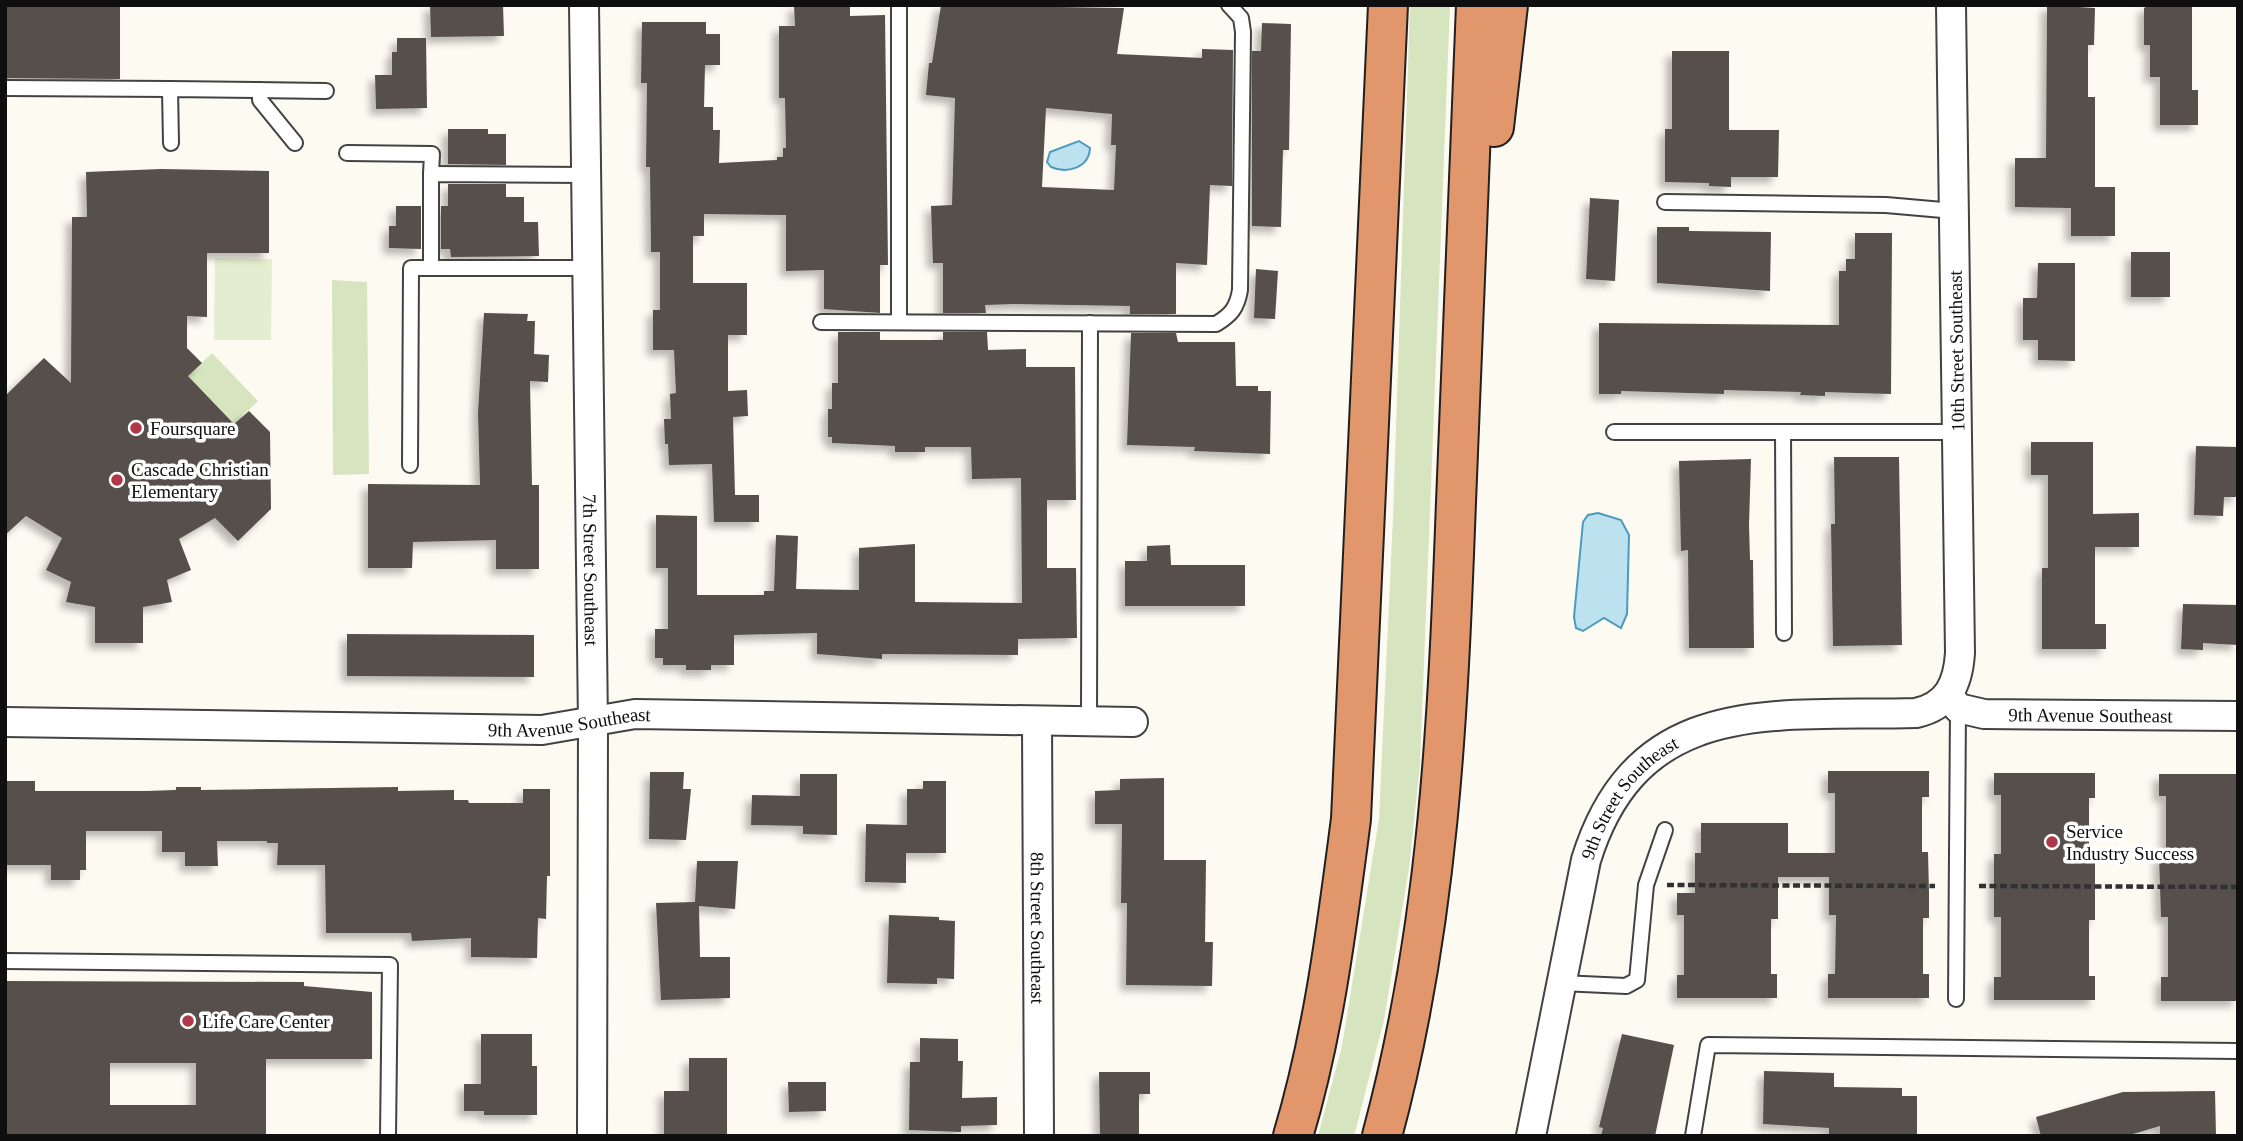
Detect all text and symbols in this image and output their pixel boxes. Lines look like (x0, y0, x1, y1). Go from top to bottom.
street label: 10th Street Southeast (1945, 269, 1968, 432)
place label: Foursquare (150, 418, 235, 439)
marker: Foursquare (128, 420, 144, 436)
place label: Cascade Christian Elementary (131, 459, 269, 502)
marker: Cascade Christian Elementary (109, 472, 125, 488)
street label: 7th Street Southeast (579, 494, 602, 647)
street label: 9th Avenue Southeast (488, 704, 652, 741)
street label: 9th Avenue Southeast (2008, 704, 2173, 726)
street label: 9th Street Southeast (1577, 732, 1682, 862)
place label: Service Industry Success (2066, 821, 2194, 864)
marker: Service Industry Success (2044, 834, 2060, 850)
street label: 8th Street Southeast (1027, 852, 1048, 1005)
place label: Life Care Center (202, 1011, 330, 1032)
marker: Life Care Center (180, 1013, 196, 1029)

